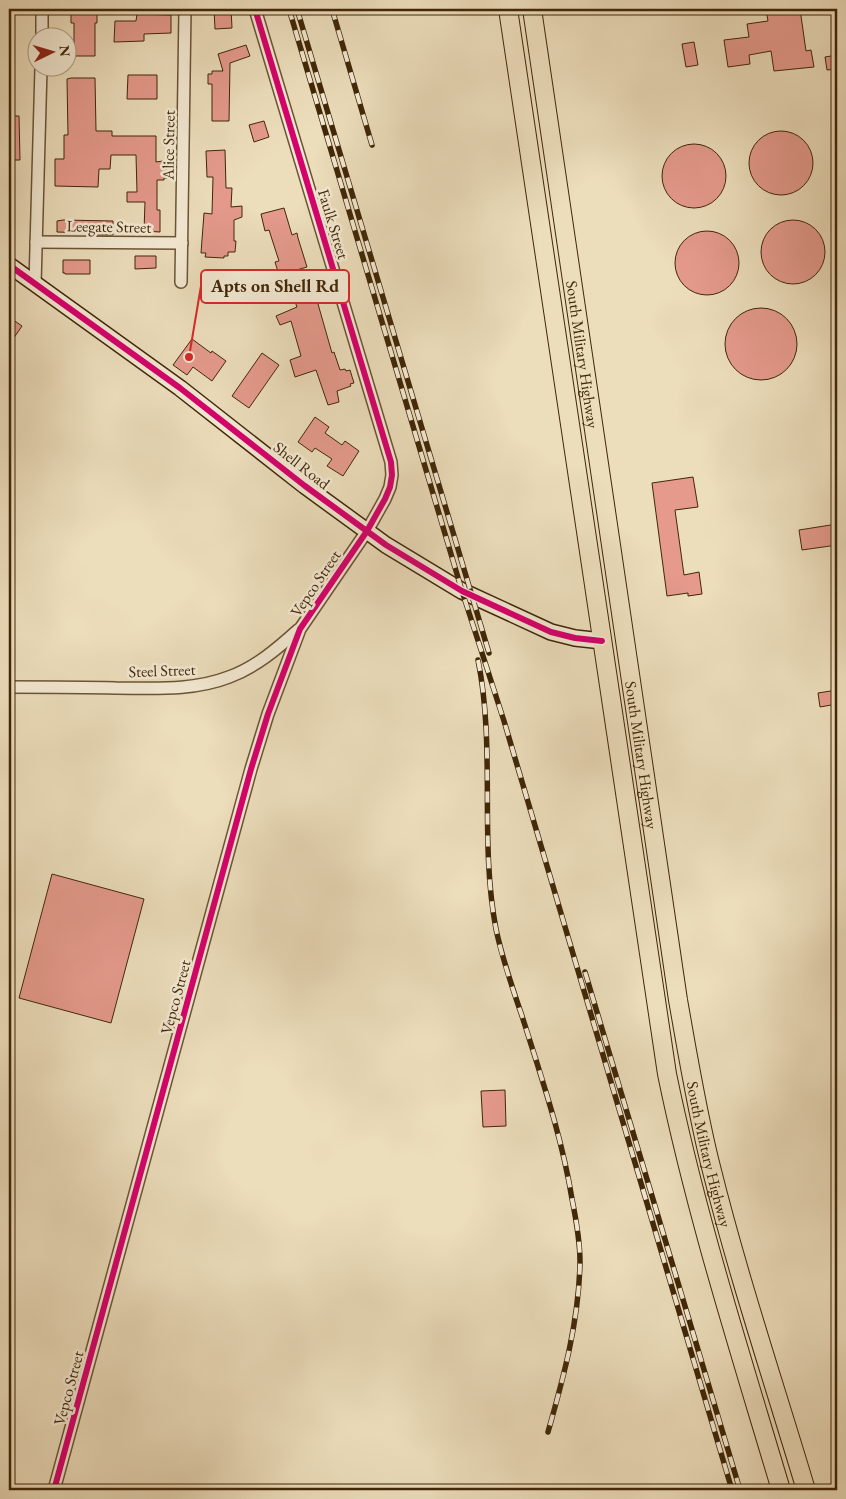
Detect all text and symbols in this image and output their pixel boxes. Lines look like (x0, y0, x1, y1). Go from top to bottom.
north arrow (28, 28, 78, 78)
text: N (55, 44, 74, 58)
street label: Alice Street (157, 110, 180, 181)
street label: Faulk Street (313, 187, 354, 262)
street label: Leegate Street (67, 215, 151, 238)
callout: Apts on Shell Rd (201, 270, 349, 303)
text: Apts on Shell Rd (210, 274, 339, 297)
street label: South Military Highway (561, 279, 604, 431)
street label: Shell Road (269, 437, 335, 495)
street label: Vepco Street (285, 546, 345, 621)
street label: Steel Street (128, 659, 196, 682)
street label: South Military Highway (620, 680, 663, 831)
street label: Vepco Street (155, 958, 195, 1037)
street label: South Military Highway (682, 1080, 737, 1230)
street label: Vepco Street (48, 1349, 88, 1428)

